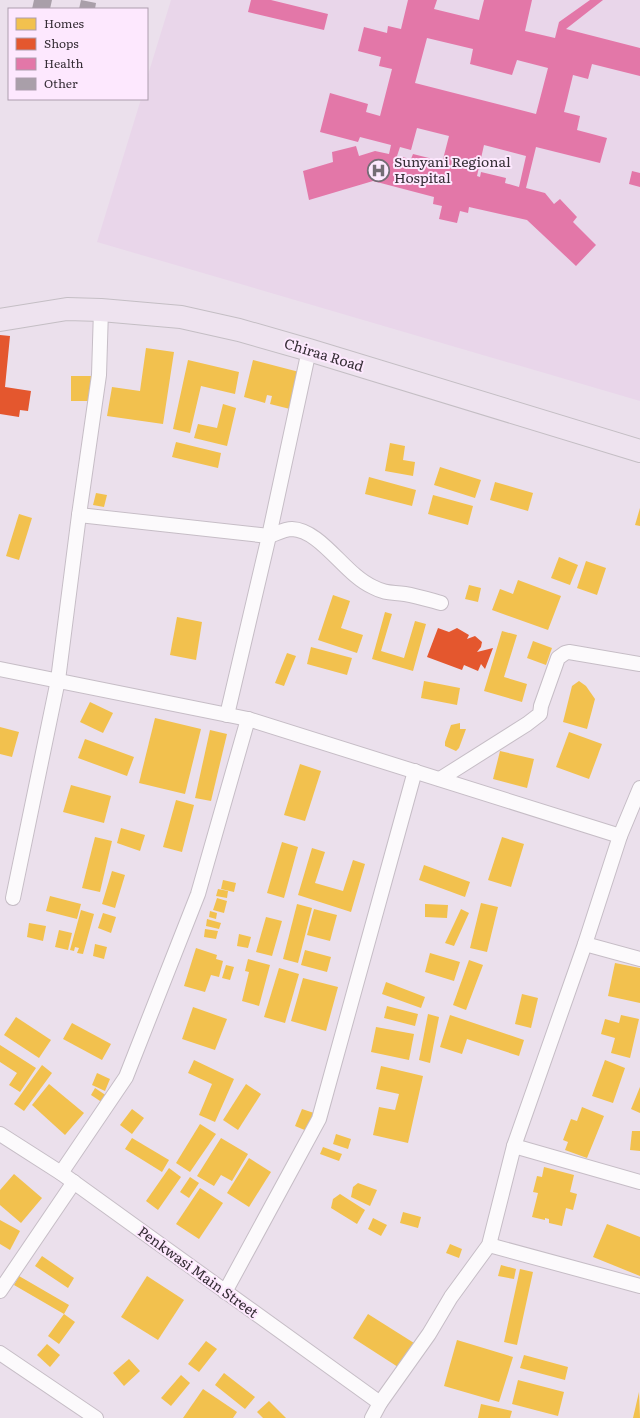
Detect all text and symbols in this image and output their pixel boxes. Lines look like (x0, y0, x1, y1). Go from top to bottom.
legend (8, 8, 148, 100)
text: Homes (44, 14, 84, 32)
text: Shops (44, 34, 79, 52)
text: Health (44, 54, 83, 72)
text: Other (44, 74, 78, 92)
place label: Sunyani Regional Hospital (394, 151, 511, 187)
hospital icon: Sunyani Regional Hospital (366, 157, 392, 183)
street label: Chiraa Road (282, 332, 367, 376)
street label: Penkwasi Main Street (134, 1221, 263, 1322)

